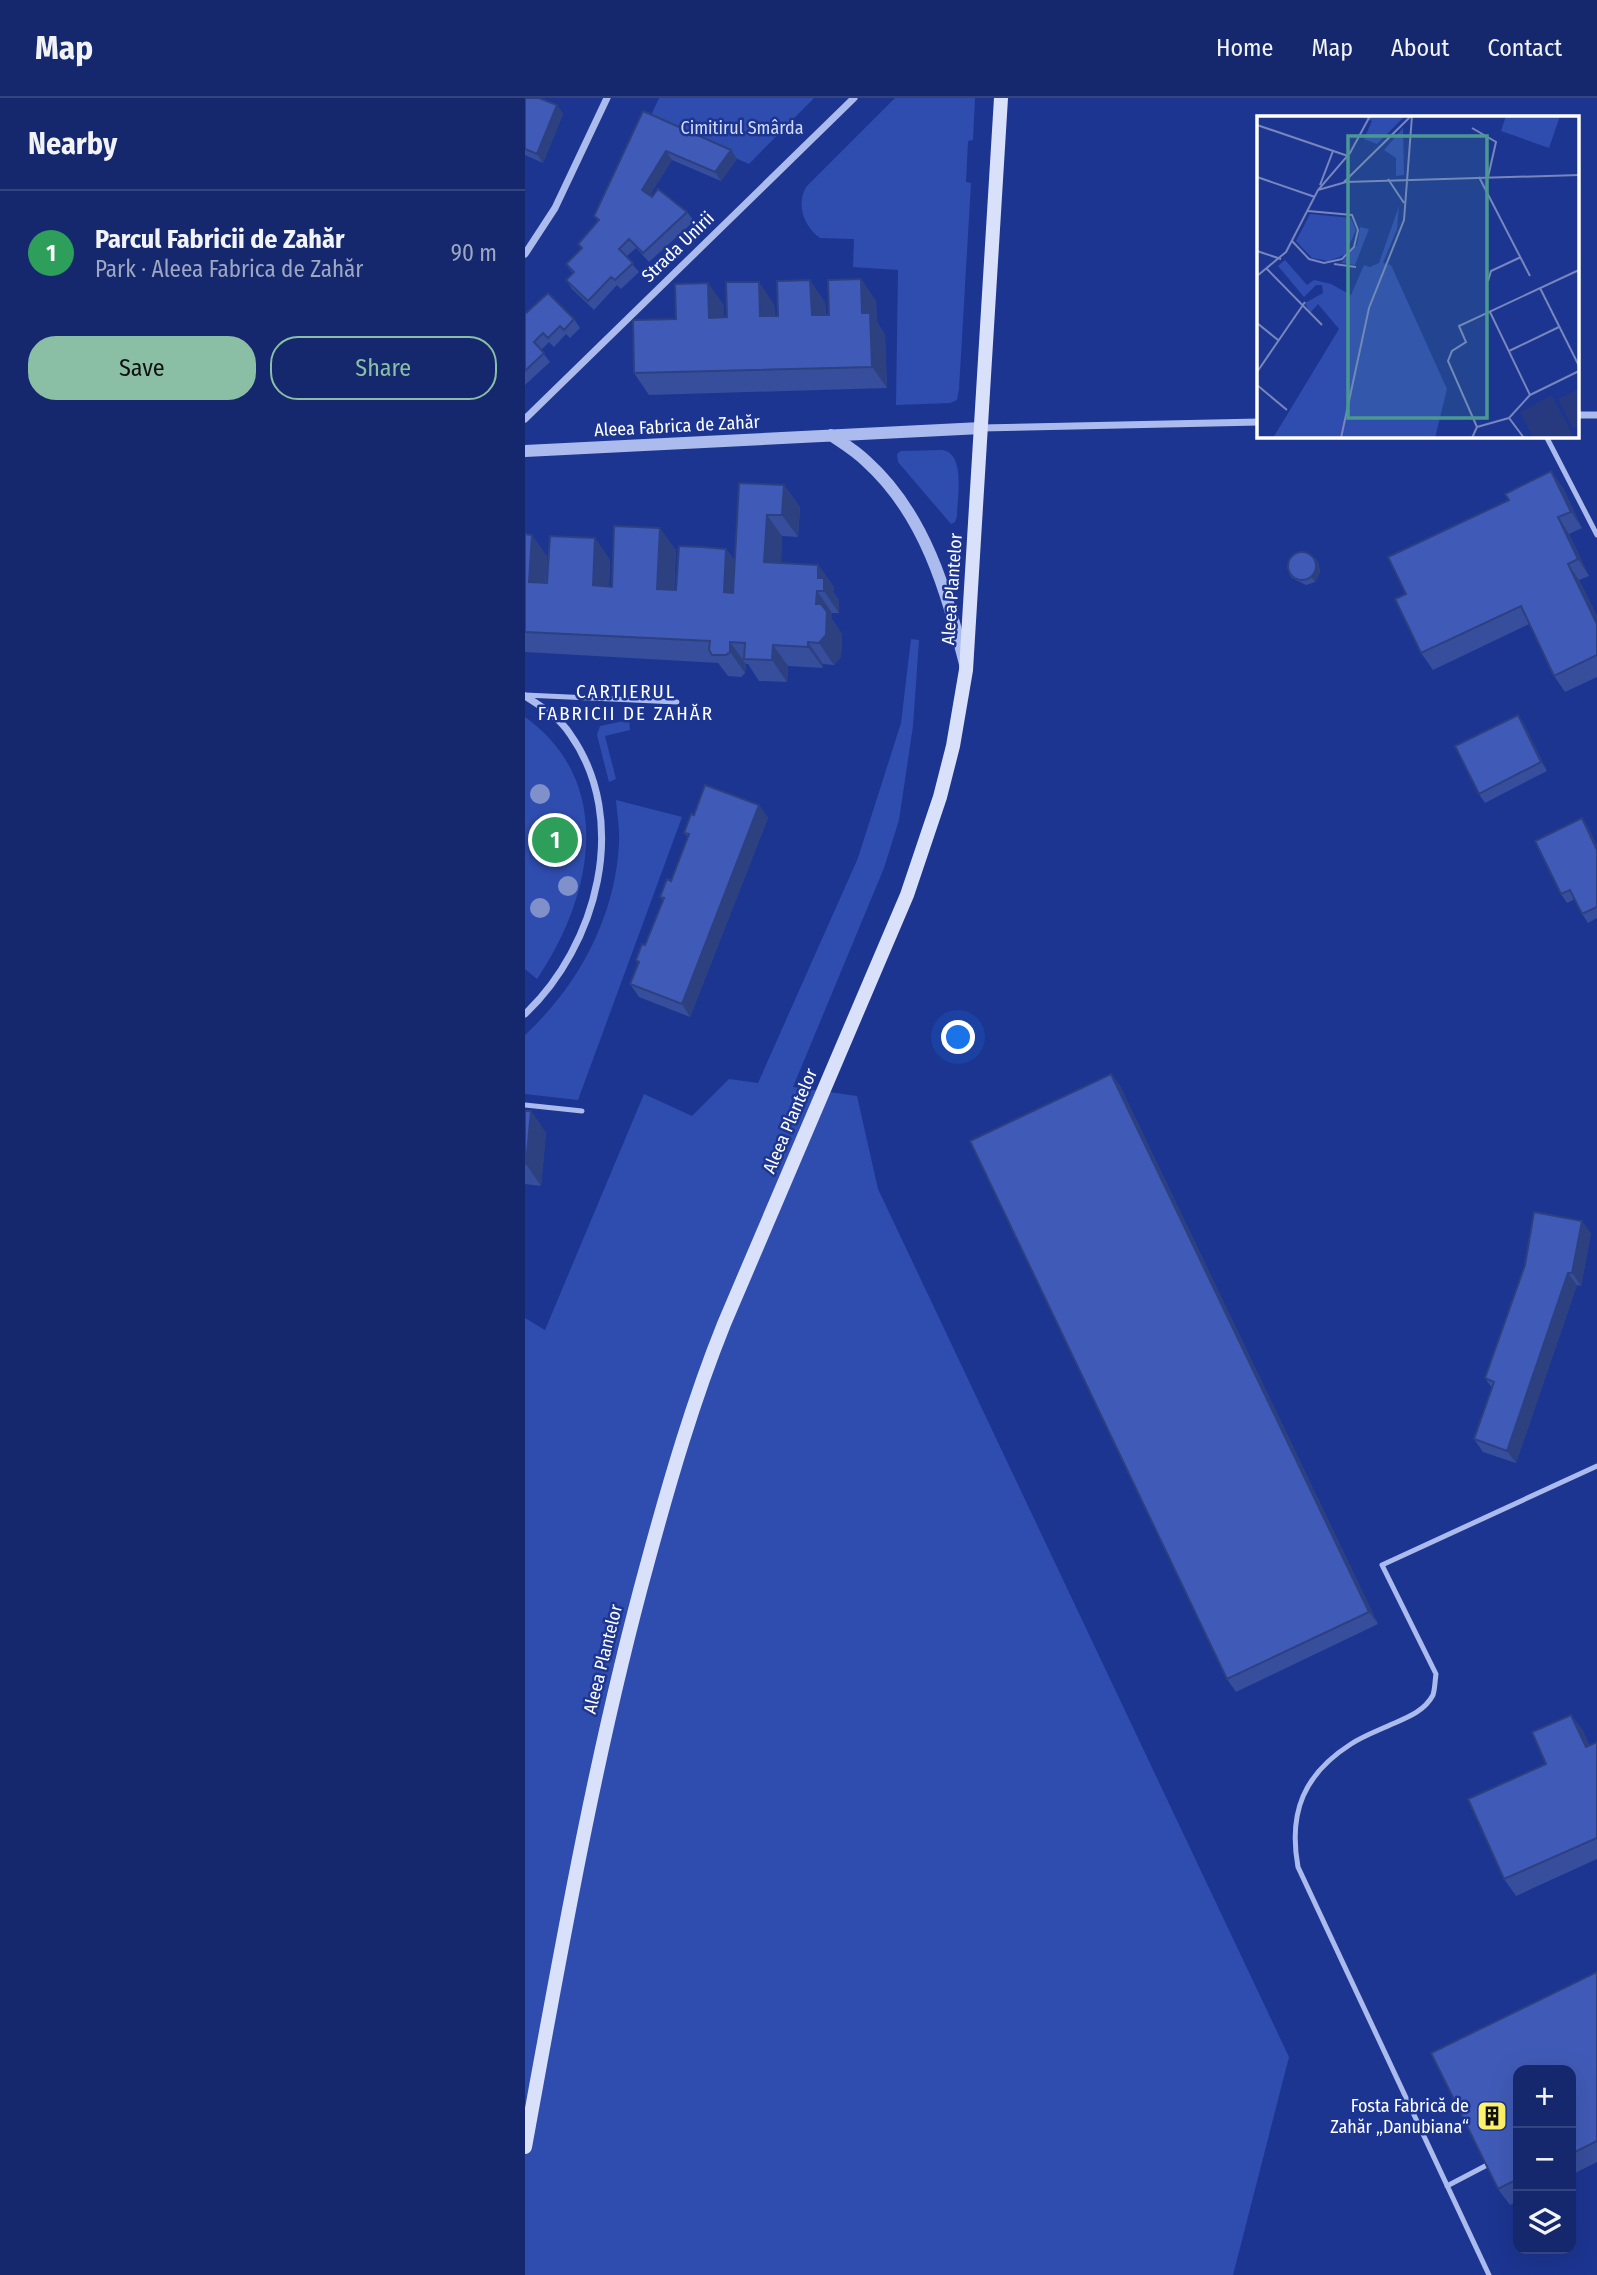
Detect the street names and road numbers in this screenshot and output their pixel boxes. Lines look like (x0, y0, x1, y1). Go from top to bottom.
street label: Strada Unirii (637, 207, 719, 287)
street label: Aleea Fabrica de Zahăr (594, 411, 761, 441)
street label: Aleea Plantelor (937, 532, 967, 646)
street label: Aleea Plantelor (758, 1065, 822, 1177)
street label: Aleea Plantelor (579, 1601, 627, 1716)

